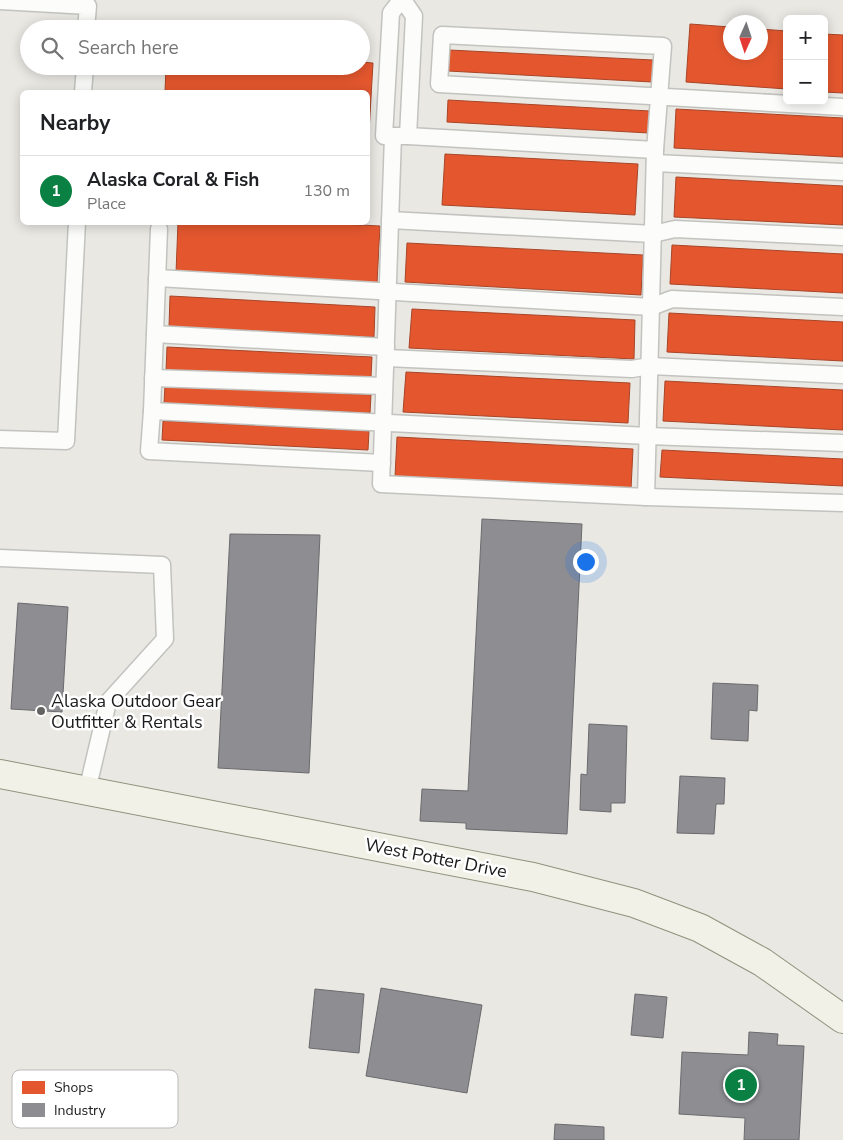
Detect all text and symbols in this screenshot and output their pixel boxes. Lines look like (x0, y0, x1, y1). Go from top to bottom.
north arrow (723, 15, 768, 60)
map controls (783, 15, 828, 105)
button: + (783, 15, 828, 60)
search box (20, 20, 370, 75)
icon: search (38, 34, 66, 62)
text: Search here (78, 35, 179, 61)
button: − (783, 60, 828, 105)
text: Nearby (40, 109, 110, 137)
text: Alaska Coral & Fish (87, 167, 259, 193)
text: 1 (51, 180, 61, 202)
text: 130 m (303, 180, 350, 202)
text: Place (87, 193, 126, 215)
your location (573, 549, 599, 575)
place label: Alaska Outdoor Gear Outfitter & Rentals (51, 689, 222, 734)
marker: Alaska Outdoor Gear Outfitter & Rentals (35, 705, 47, 717)
street label: West Potter Drive (363, 832, 509, 884)
pin: 1 (725, 1066, 757, 1104)
legend (12, 1070, 178, 1128)
text: Shops (54, 1078, 94, 1097)
text: Industry (54, 1101, 107, 1120)

